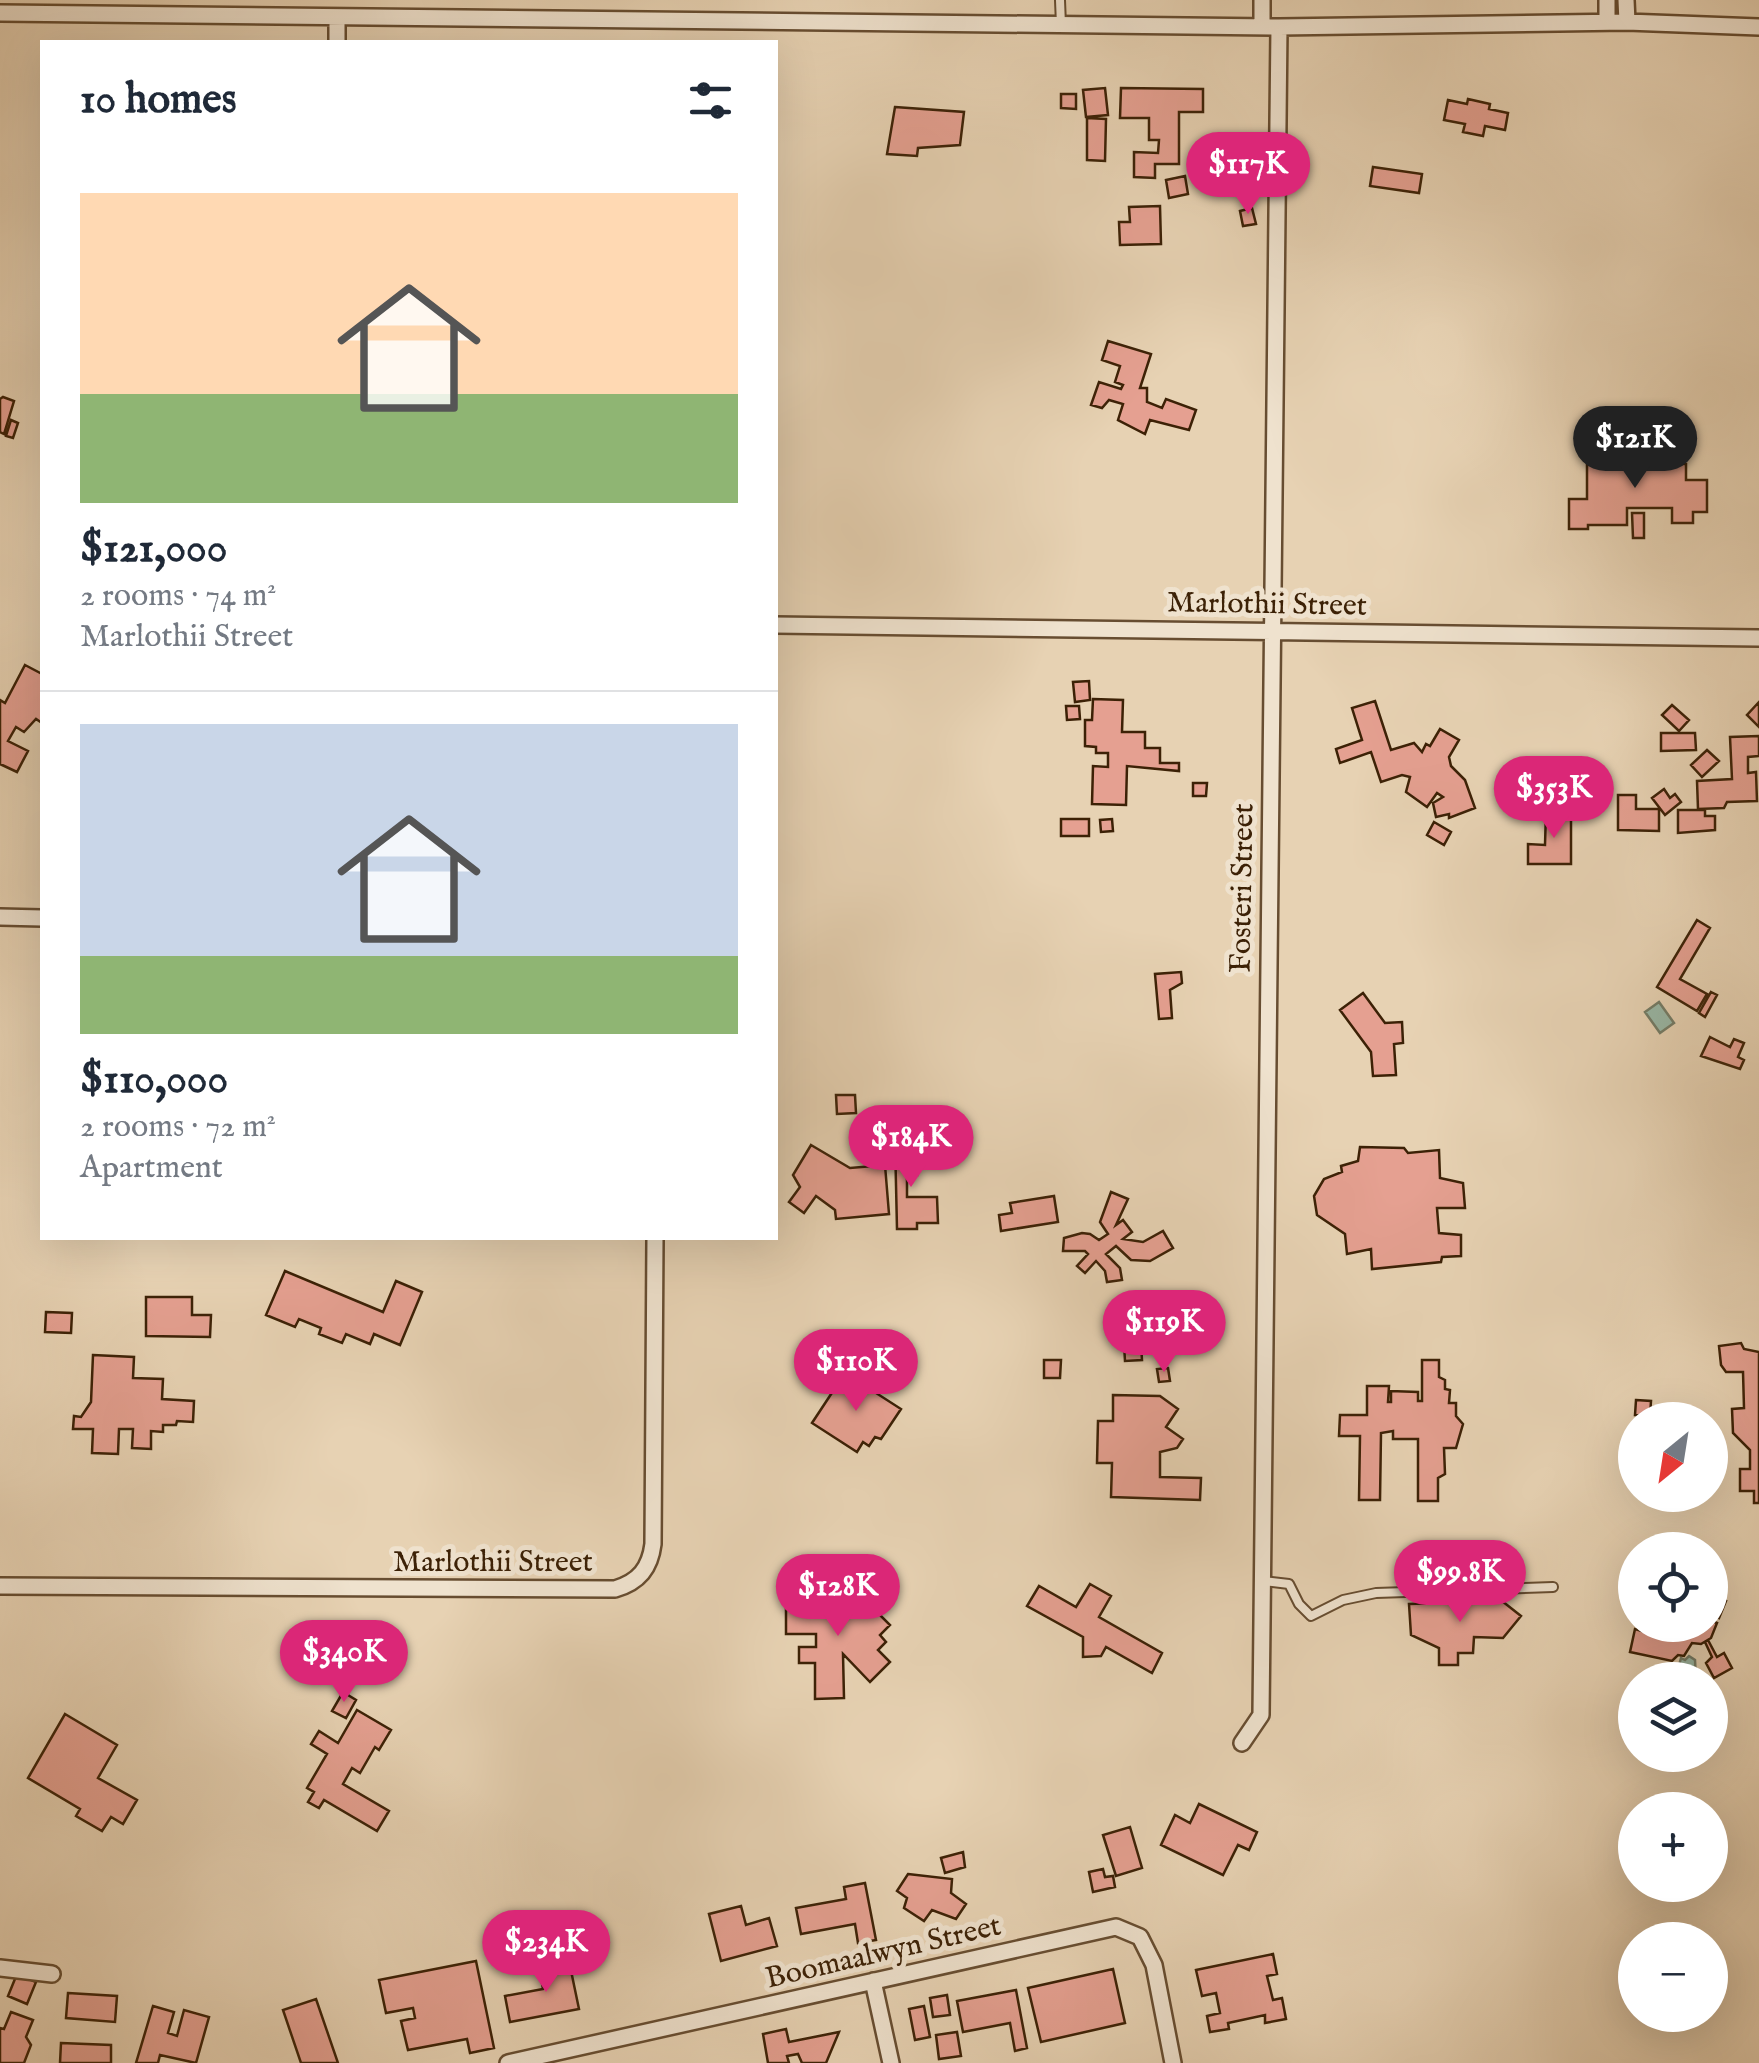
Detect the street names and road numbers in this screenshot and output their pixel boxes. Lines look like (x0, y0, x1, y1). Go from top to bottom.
street label: Marlothii Street (1167, 584, 1367, 626)
street label: Fosteri Street (1223, 803, 1263, 973)
street label: Marlothii Street (393, 1544, 593, 1582)
street label: Boomaalwyn Street (762, 1907, 1005, 1999)

